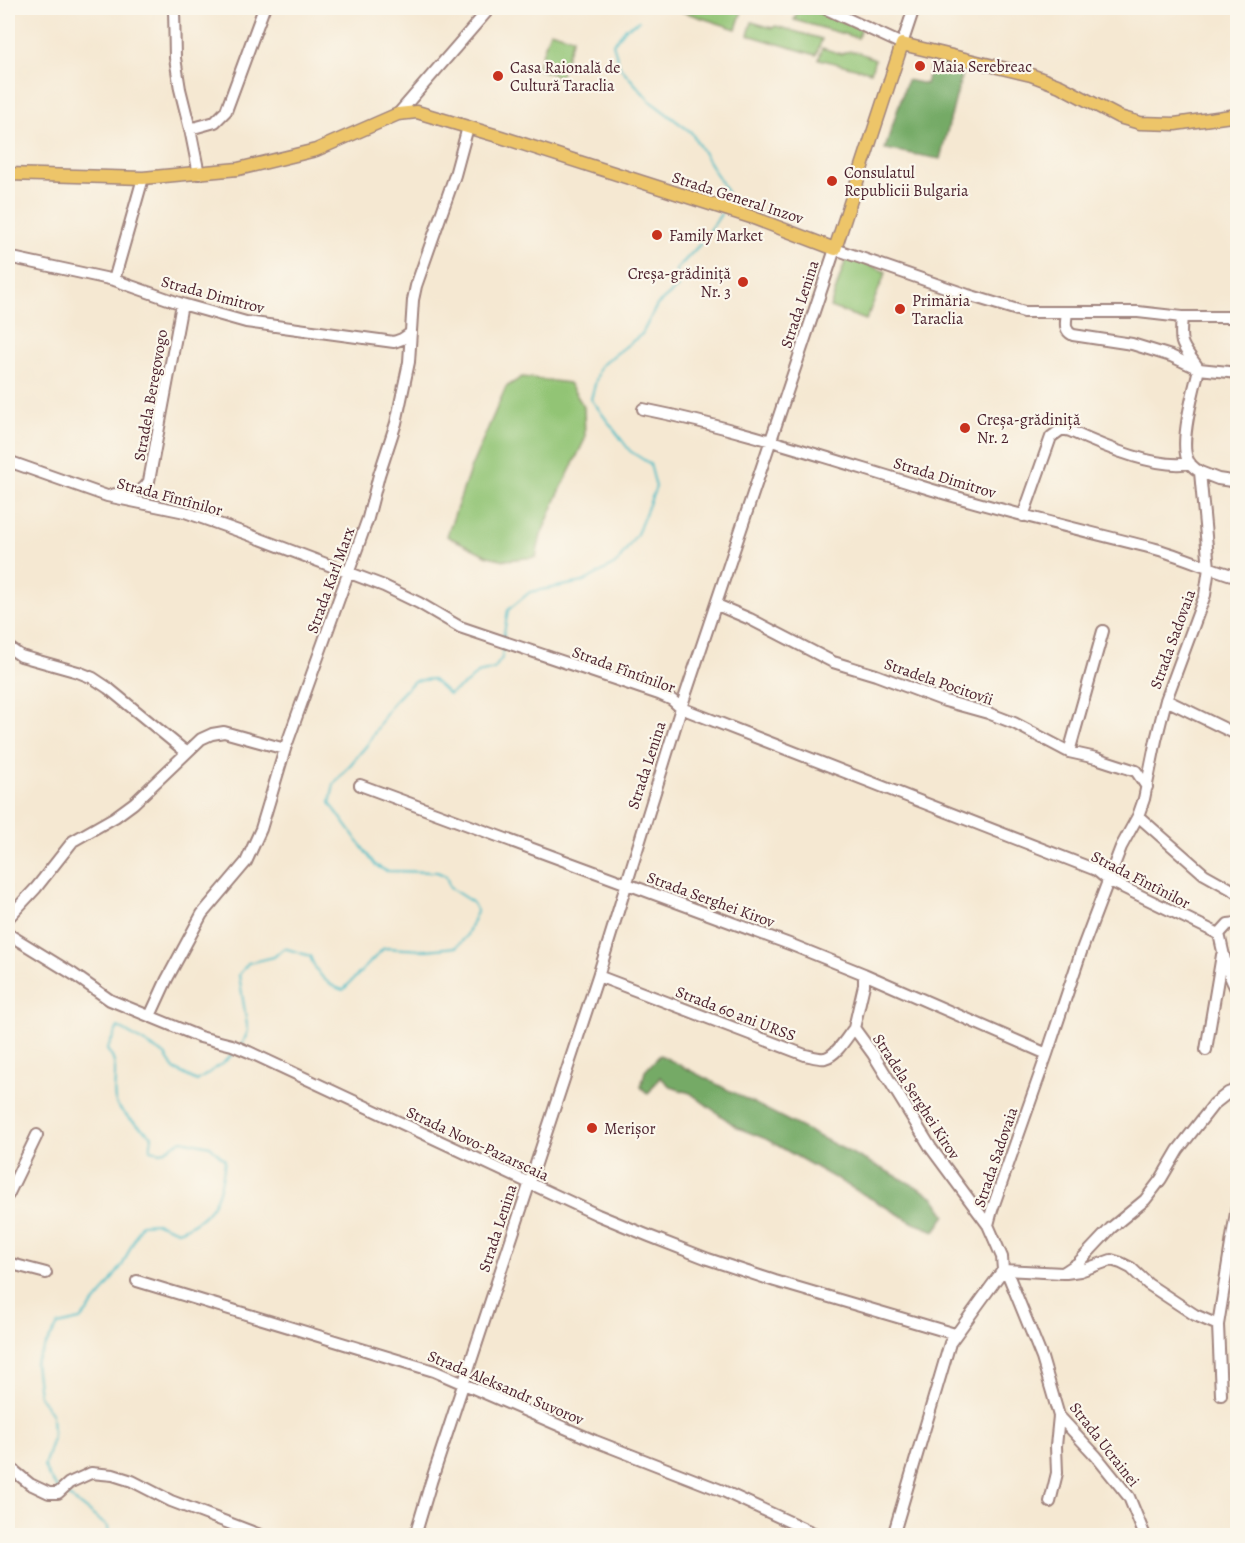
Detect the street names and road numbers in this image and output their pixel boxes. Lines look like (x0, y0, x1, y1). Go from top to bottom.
street label: Strada General Inzov (669, 166, 807, 230)
street label: Strada Lenina (775, 257, 825, 351)
street label: Strada Dimitrov (159, 271, 268, 320)
street label: Stradela Beregovogo (129, 327, 173, 463)
street label: Strada Dimitrov (891, 452, 999, 504)
street label: Strada Fîntînilor (114, 472, 225, 522)
street label: Strada Karl Marx (302, 524, 360, 637)
street label: Strada Sadovaia (1145, 586, 1201, 692)
street label: Strada Fîntînilor (569, 641, 678, 699)
street label: Stradela Pocitovîi (881, 653, 996, 711)
street label: Strada Lenina (622, 718, 672, 812)
street label: Strada Fîntînilor (1087, 845, 1194, 914)
street label: Strada Serghei Kirov (644, 867, 778, 934)
street label: Strada 60 ani URSS (672, 981, 799, 1047)
street label: Stradela Serghei Kirov (867, 1029, 966, 1164)
street label: Strada Novo-Pazarscaia (403, 1101, 553, 1187)
street label: Strada Sadovaia (969, 1104, 1024, 1210)
street label: Strada Lenina (473, 1181, 523, 1275)
street label: Strada Aleksandr Suvorov (424, 1345, 588, 1431)
street label: Strada Ucrainei (1064, 1398, 1144, 1492)

